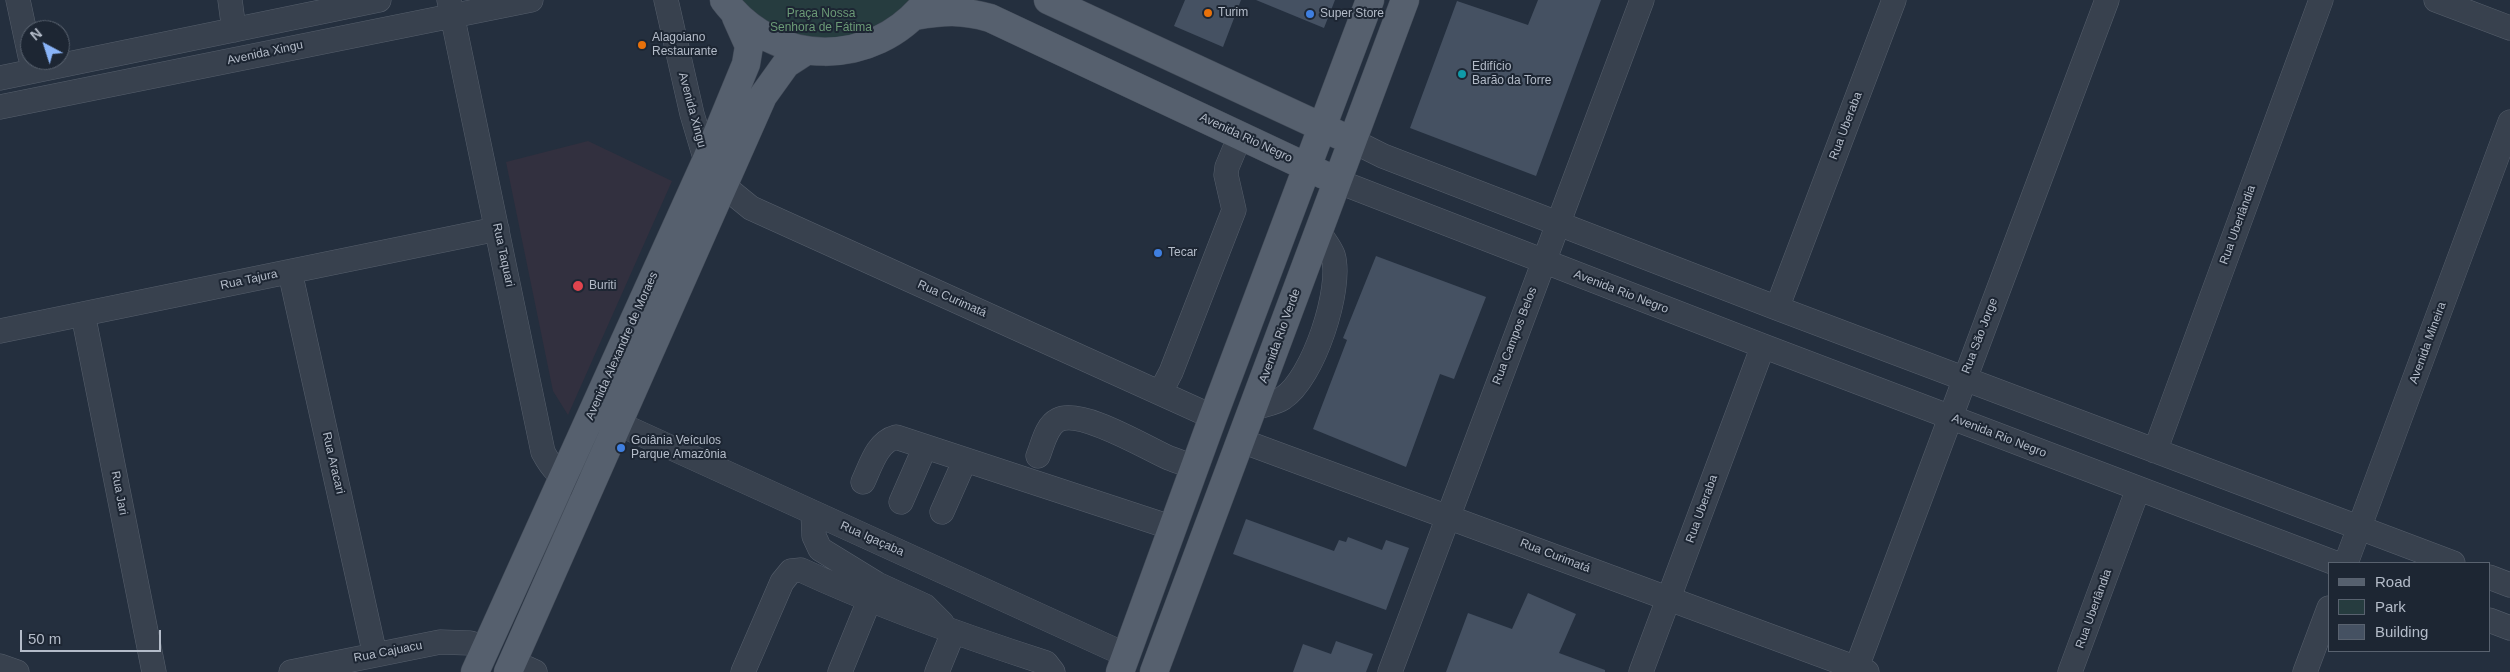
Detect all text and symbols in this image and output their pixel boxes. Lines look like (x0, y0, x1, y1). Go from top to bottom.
place label: Turim (1218, 6, 1248, 20)
park label: Praça Nossa Senhora de Fátima (770, 7, 872, 35)
marker: Turim (1202, 7, 1214, 19)
place label: Super Store (1320, 7, 1384, 21)
marker: Super Store (1304, 8, 1316, 20)
north arrow (20, 20, 70, 70)
text: N (27, 25, 45, 44)
place label: Alagoiano Restaurante (652, 31, 717, 59)
street label: Avenida Xingu (226, 38, 304, 68)
marker: Alagoiano Restaurante (636, 39, 648, 51)
place label: Edifício Barão da Torre (1472, 60, 1551, 88)
marker: Edifício Barão da Torre (1456, 68, 1468, 80)
street label: Avenida Xingu (675, 71, 709, 149)
street label: Rua Uberaba (1826, 90, 1866, 162)
street label: Avenida Rio Negro (1197, 110, 1295, 166)
street label: Rua Uberlândia (2217, 183, 2259, 267)
street label: Rua Taquari (489, 222, 517, 288)
place label: Tecar (1168, 246, 1197, 260)
marker: Tecar (1152, 247, 1164, 259)
street label: Rua Tajura (219, 267, 279, 293)
street label: Avenida Rio Negro (1572, 267, 1670, 317)
street label: Avenida Alexandre de Moraes (583, 270, 661, 422)
street label: Rua Curimatá (915, 277, 989, 321)
marker: Buriti (571, 279, 585, 293)
place label: Buriti (589, 279, 616, 293)
street label: Rua Campos Belos (1490, 285, 1540, 387)
street label: Avenida Rio Verde (1256, 287, 1304, 385)
street label: Rua São Jorge (1959, 296, 2001, 376)
street label: Avenida Mineira (2407, 300, 2449, 386)
street label: Avenida Rio Negro (1950, 411, 2048, 461)
street label: Rua Aracari (319, 431, 347, 495)
place label: Goiânia Veículos Parque Amazônia (631, 434, 726, 462)
marker: Goiânia Veículos Parque Amazônia (615, 442, 627, 454)
street label: Rua Jari (108, 470, 130, 516)
street label: Rua Uberaba (1683, 473, 1721, 545)
street label: Rua Igaçaba (838, 519, 906, 559)
street label: Rua Curimatá (1518, 536, 1592, 576)
legend (2328, 562, 2490, 652)
street label: Rua Uberlândia (2073, 567, 2115, 651)
text: Road (2375, 573, 2411, 590)
text: Park (2375, 598, 2406, 615)
scale bar (22, 620, 164, 652)
text: Building (2375, 623, 2428, 640)
text: 50 m (28, 630, 61, 647)
street label: Rua Cajuacu (353, 638, 423, 666)

